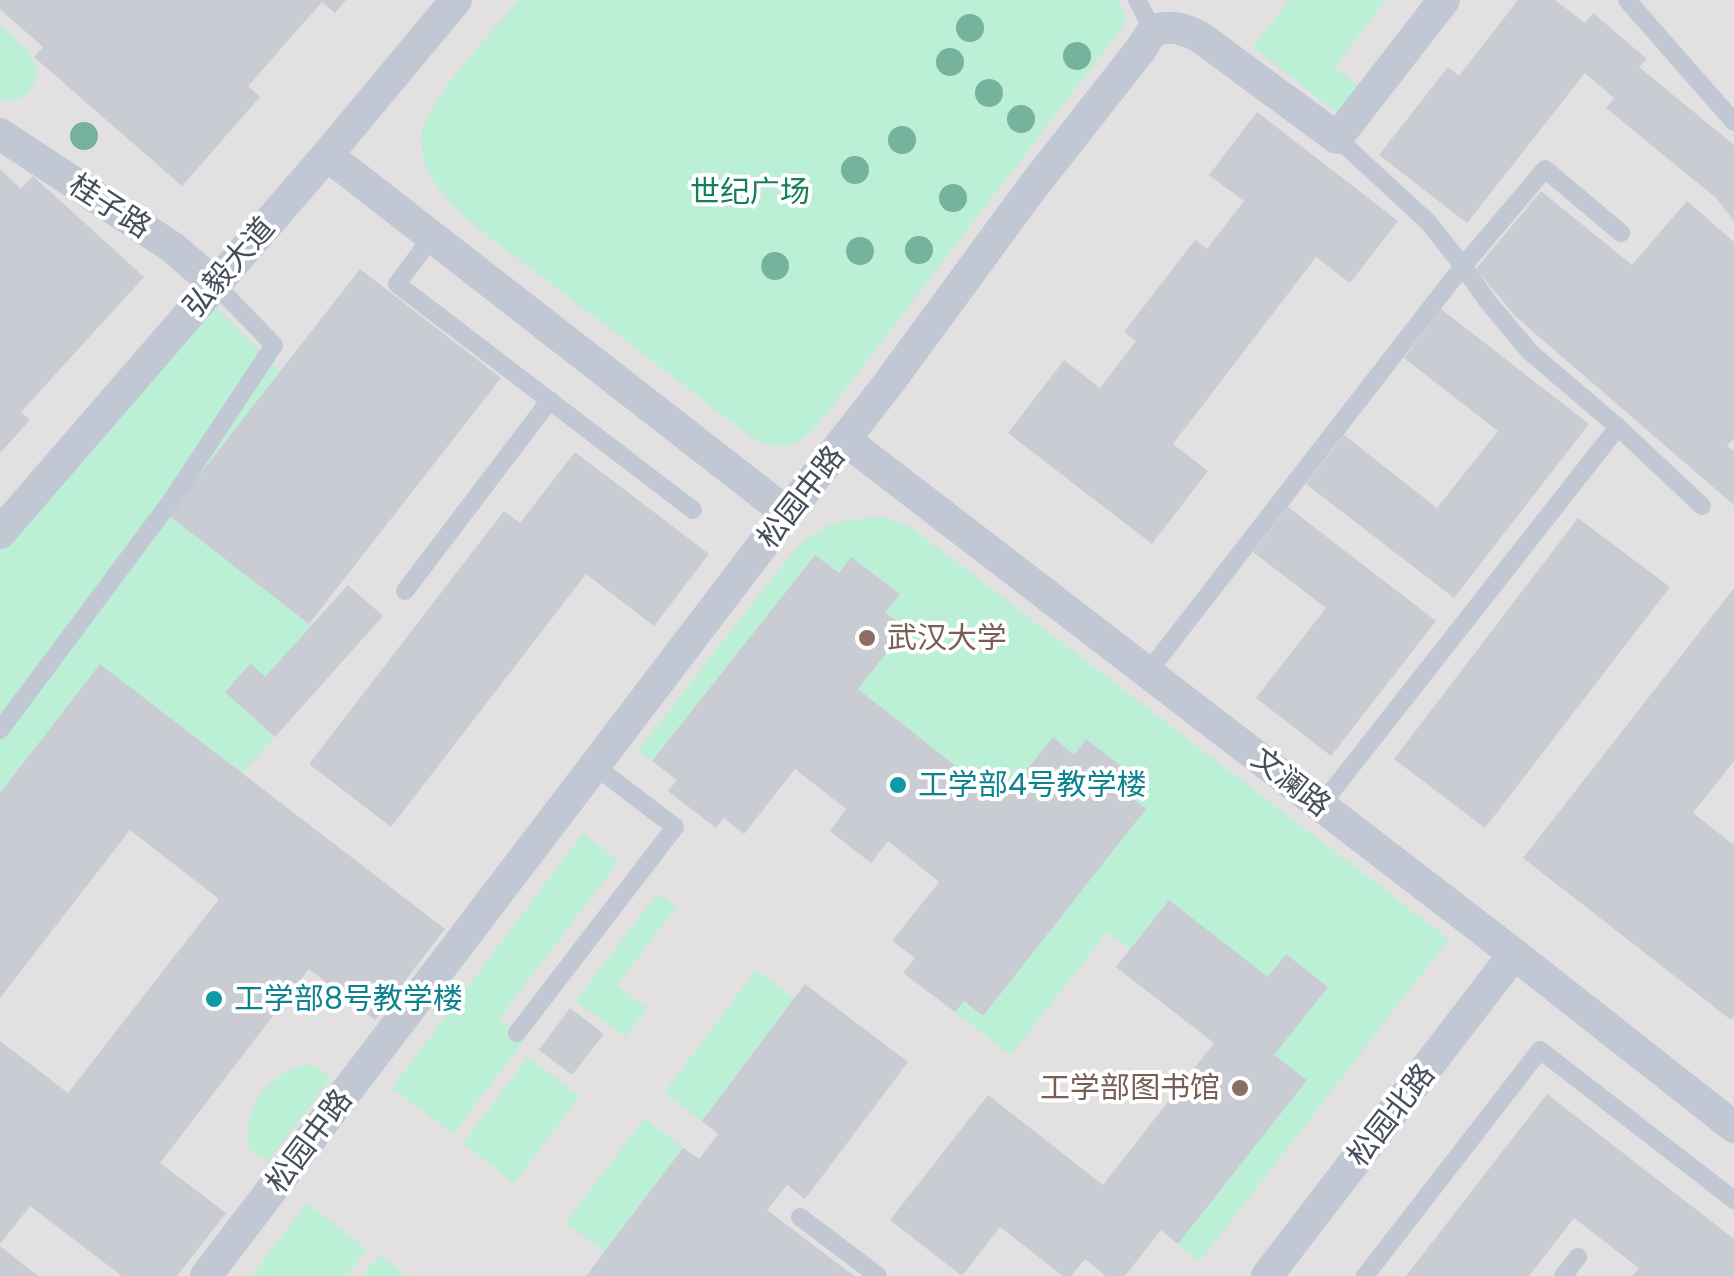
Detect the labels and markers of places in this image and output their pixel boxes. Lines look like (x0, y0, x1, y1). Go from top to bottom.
place label: 武汉大学 (887, 616, 1007, 659)
marker: 武汉大学 (856, 627, 878, 649)
place label: 工学部4号教学楼 (918, 763, 1147, 806)
marker: 工学部4号教学楼 (887, 774, 909, 796)
place label: 工学部8号教学楼 (234, 977, 463, 1020)
marker: 工学部8号教学楼 (203, 988, 225, 1010)
place label: 工学部图书馆 (1040, 1066, 1220, 1109)
marker: 工学部图书馆 (1229, 1077, 1251, 1099)

